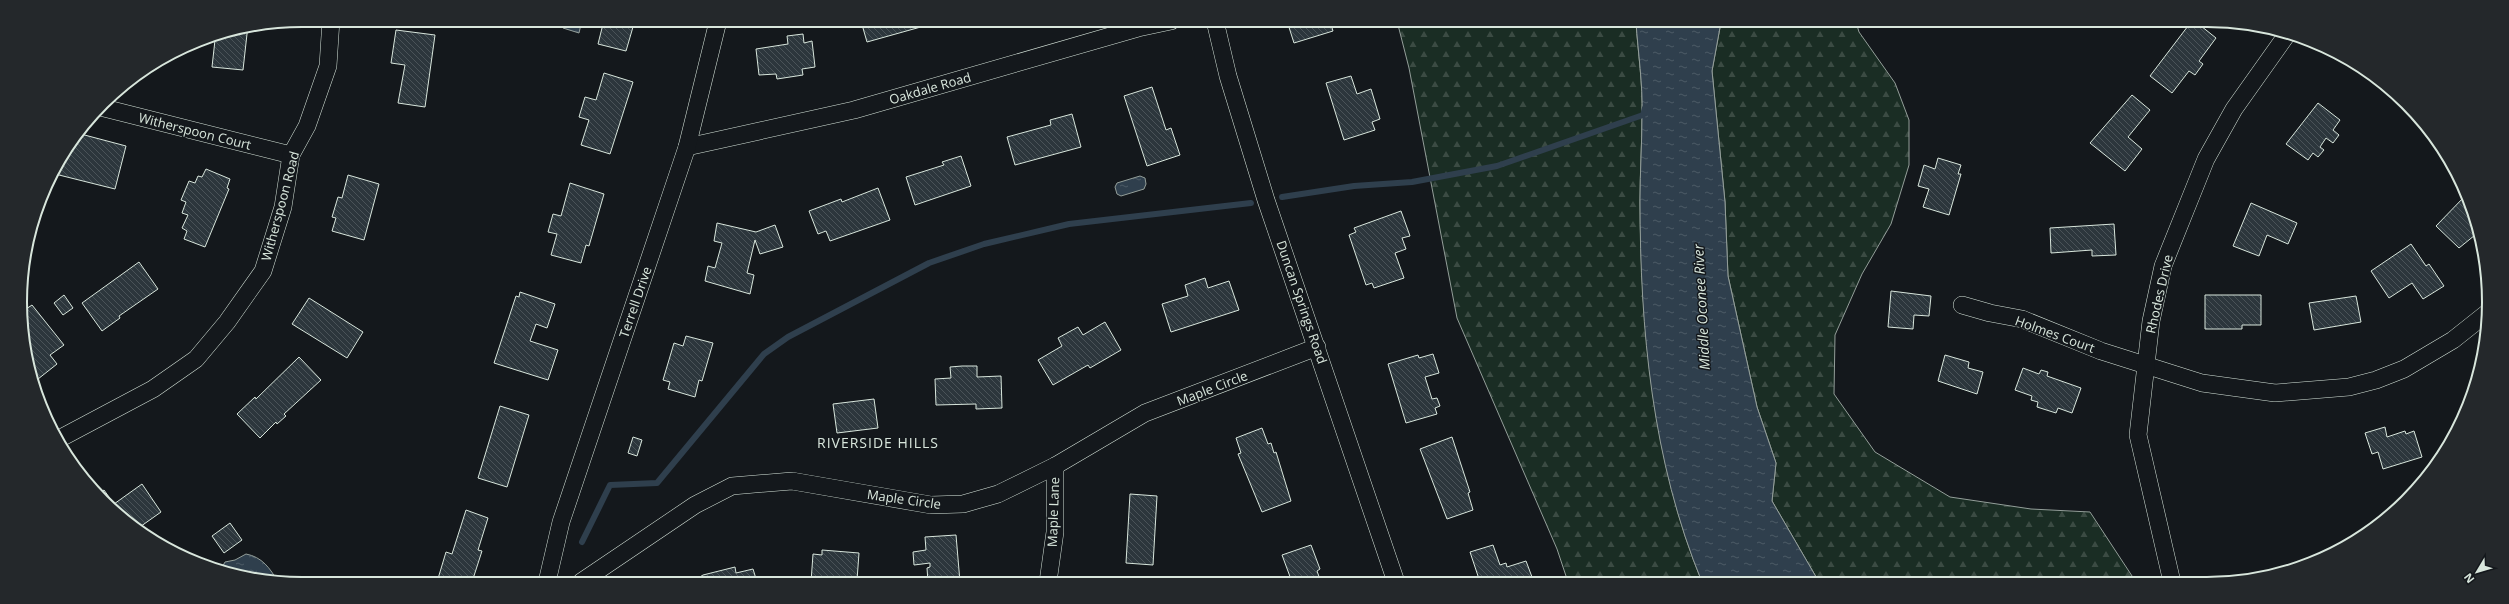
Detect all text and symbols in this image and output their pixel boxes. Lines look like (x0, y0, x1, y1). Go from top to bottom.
street label: Oakdale Road (887, 68, 973, 108)
street label: Witherspoon Court (137, 108, 254, 154)
street label: Witherspoon Road (257, 149, 303, 263)
street label: Duncan Springs Road (1272, 238, 1332, 366)
water label: Middle Oconee River (1688, 243, 1714, 370)
street label: Rhodes Drive (2141, 253, 2177, 335)
street label: Terrell Drive (614, 264, 656, 340)
street label: Holmes Court (2013, 311, 2098, 357)
street label: Maple Circle (1174, 366, 1250, 410)
district label: RIVERSIDE HILLS (817, 433, 939, 452)
street label: Maple Lane (1043, 477, 1063, 547)
street label: Maple Circle (866, 485, 942, 513)
north arrow (2457, 552, 2497, 592)
text: N (2460, 570, 2477, 587)

